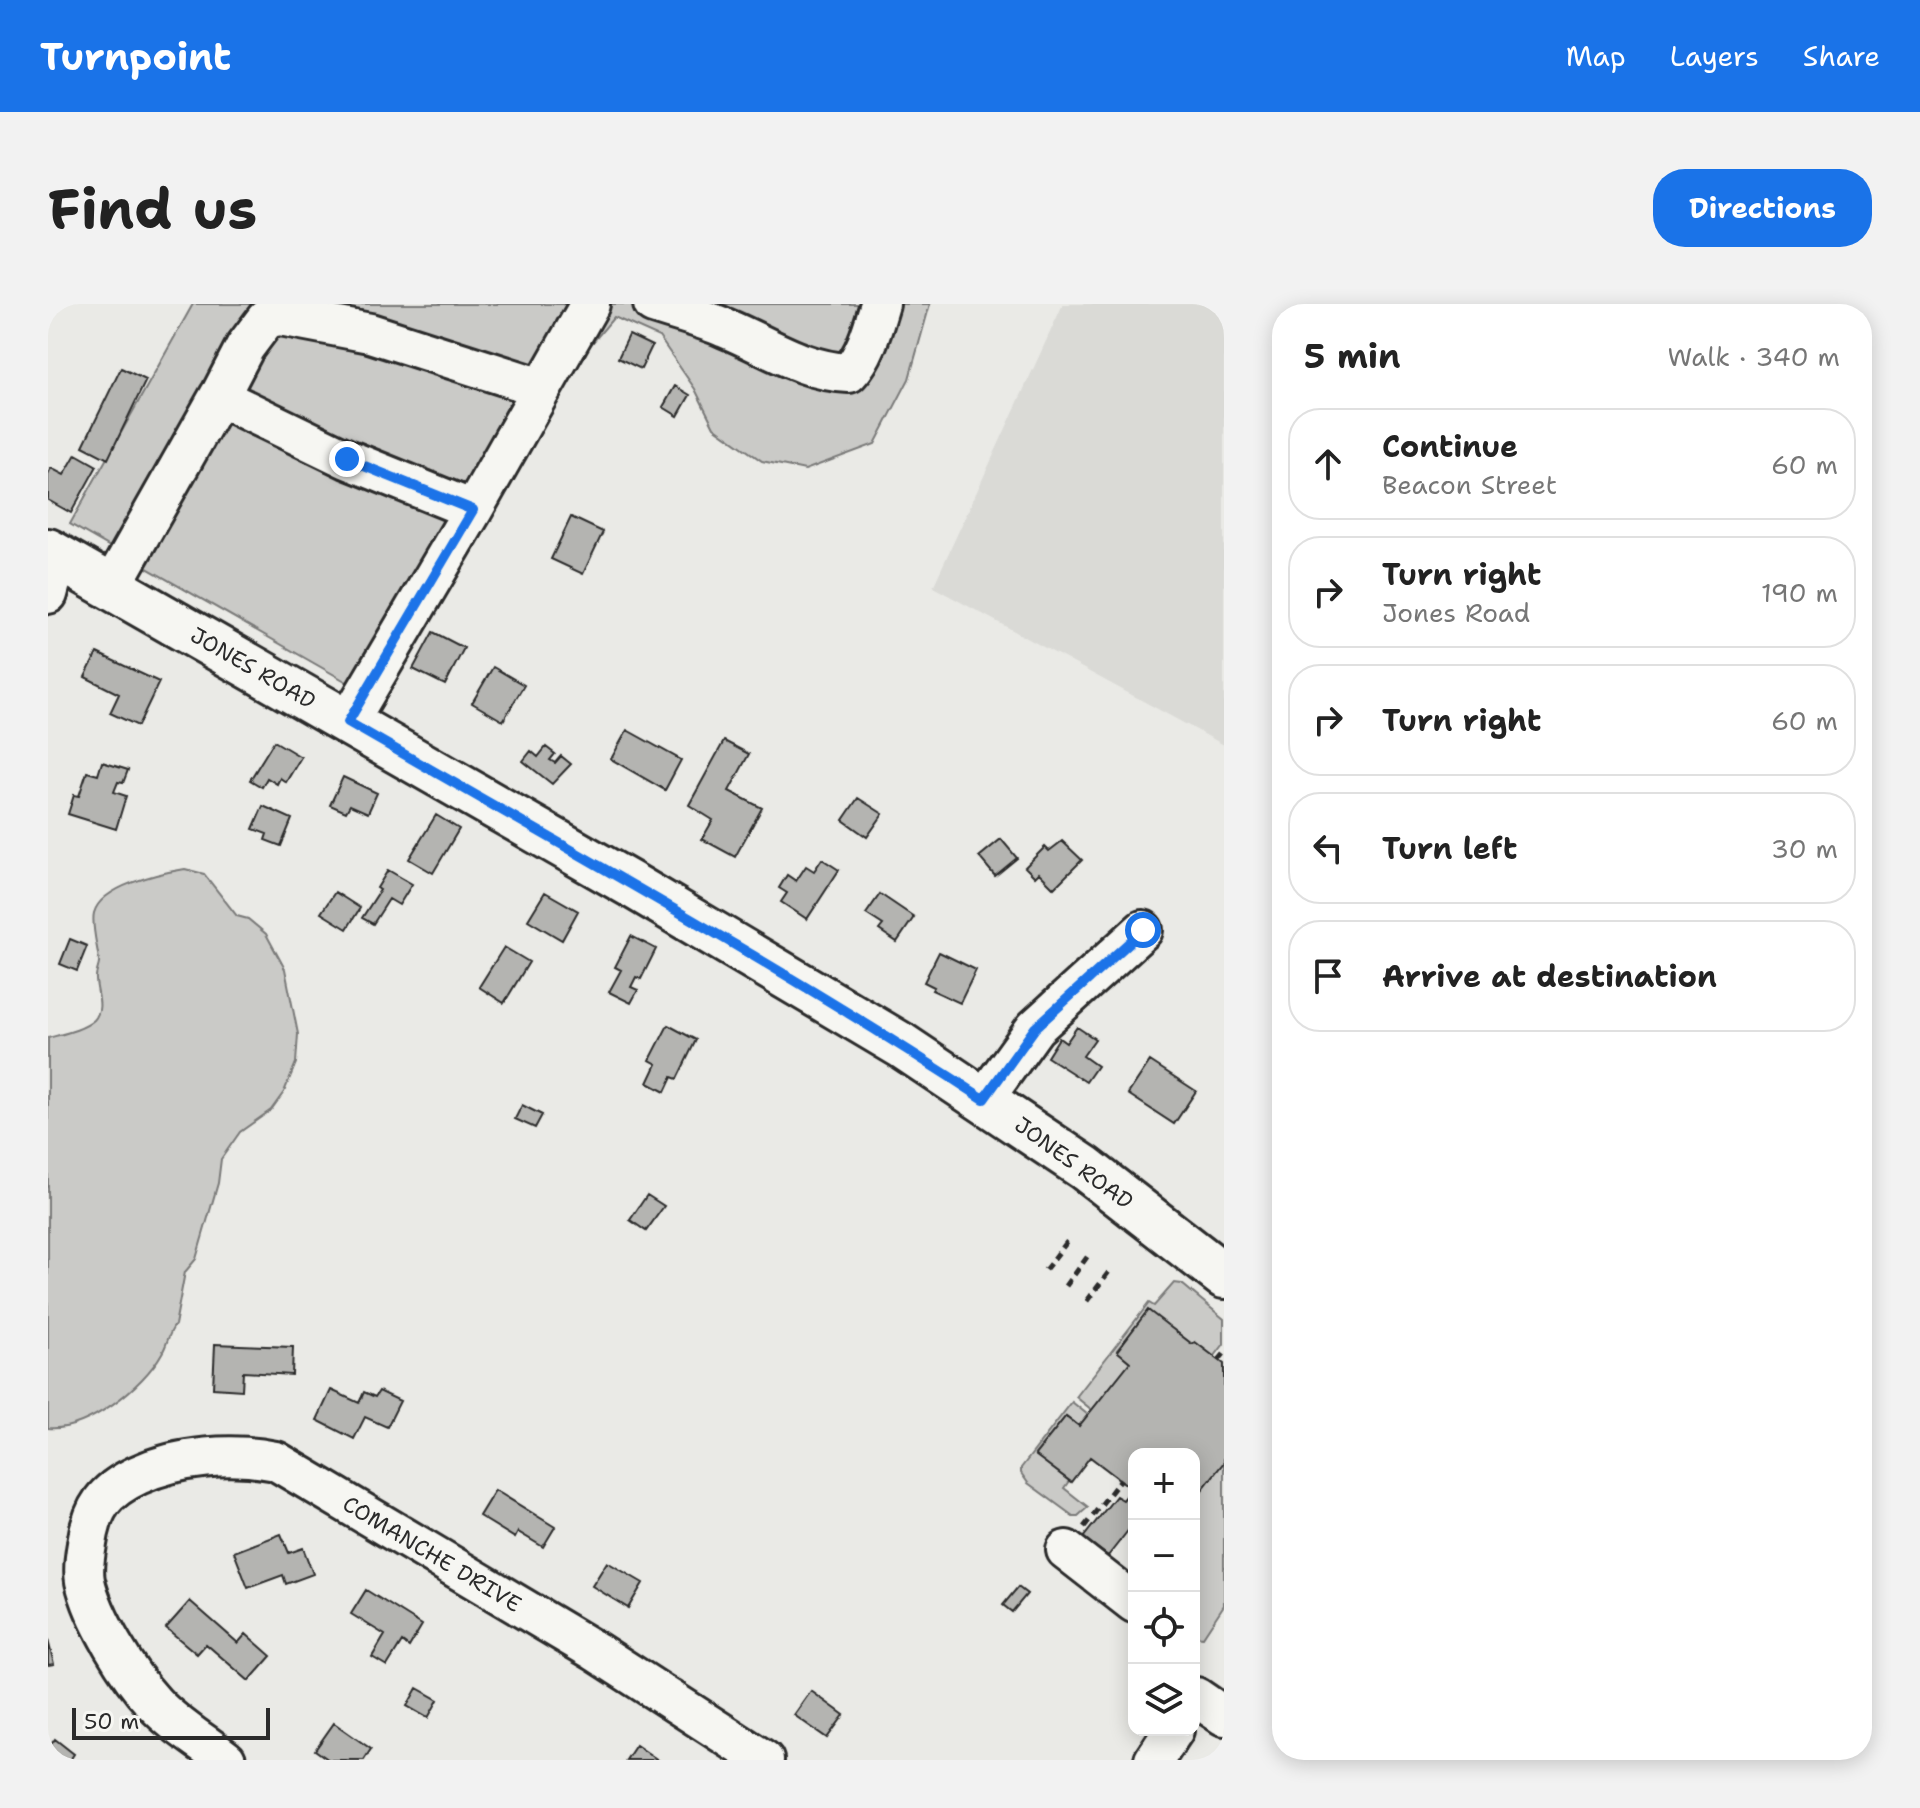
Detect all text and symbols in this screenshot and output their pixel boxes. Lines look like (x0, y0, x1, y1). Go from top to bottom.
text: Turnpoint (40, 31, 231, 82)
text: Map (1566, 37, 1626, 75)
text: Layers (1670, 37, 1759, 75)
text: Share (1803, 37, 1880, 75)
button: Directions (1653, 169, 1872, 247)
text: Find us (48, 171, 257, 246)
text: 5 min (1304, 333, 1401, 379)
text: Walk · 340 m (1667, 339, 1840, 374)
text: Continue (1382, 426, 1518, 467)
route end (329, 441, 365, 477)
icon: ahead (1306, 442, 1350, 486)
text: 60 m (1771, 447, 1838, 482)
text: Beacon Street (1382, 467, 1557, 502)
text: Turn right (1382, 554, 1541, 595)
icon: right (1306, 570, 1350, 614)
text: 190 m (1761, 575, 1838, 610)
text: Jones Road (1382, 595, 1530, 630)
street label: JONES ROAD (185, 621, 321, 715)
icon: right (1306, 698, 1350, 742)
text: Turn right (1382, 700, 1541, 741)
text: 60 m (1771, 703, 1838, 738)
icon: left (1306, 826, 1350, 870)
text: Turn left (1382, 828, 1517, 869)
text: 30 m (1771, 831, 1838, 866)
route start (1125, 912, 1161, 948)
icon: arrive (1306, 954, 1350, 998)
text: Arrive at destination (1382, 956, 1717, 997)
street label: JONES ROAD (1009, 1110, 1139, 1216)
map controls (1128, 1448, 1200, 1736)
button: + (1128, 1448, 1200, 1520)
street label: COMANCHE DRIVE (337, 1489, 527, 1619)
button: − (1128, 1520, 1200, 1592)
button: locate (1128, 1592, 1200, 1664)
button: layers (1128, 1664, 1200, 1736)
scale bar (72, 1704, 270, 1740)
text: 50 m (84, 1707, 139, 1736)

